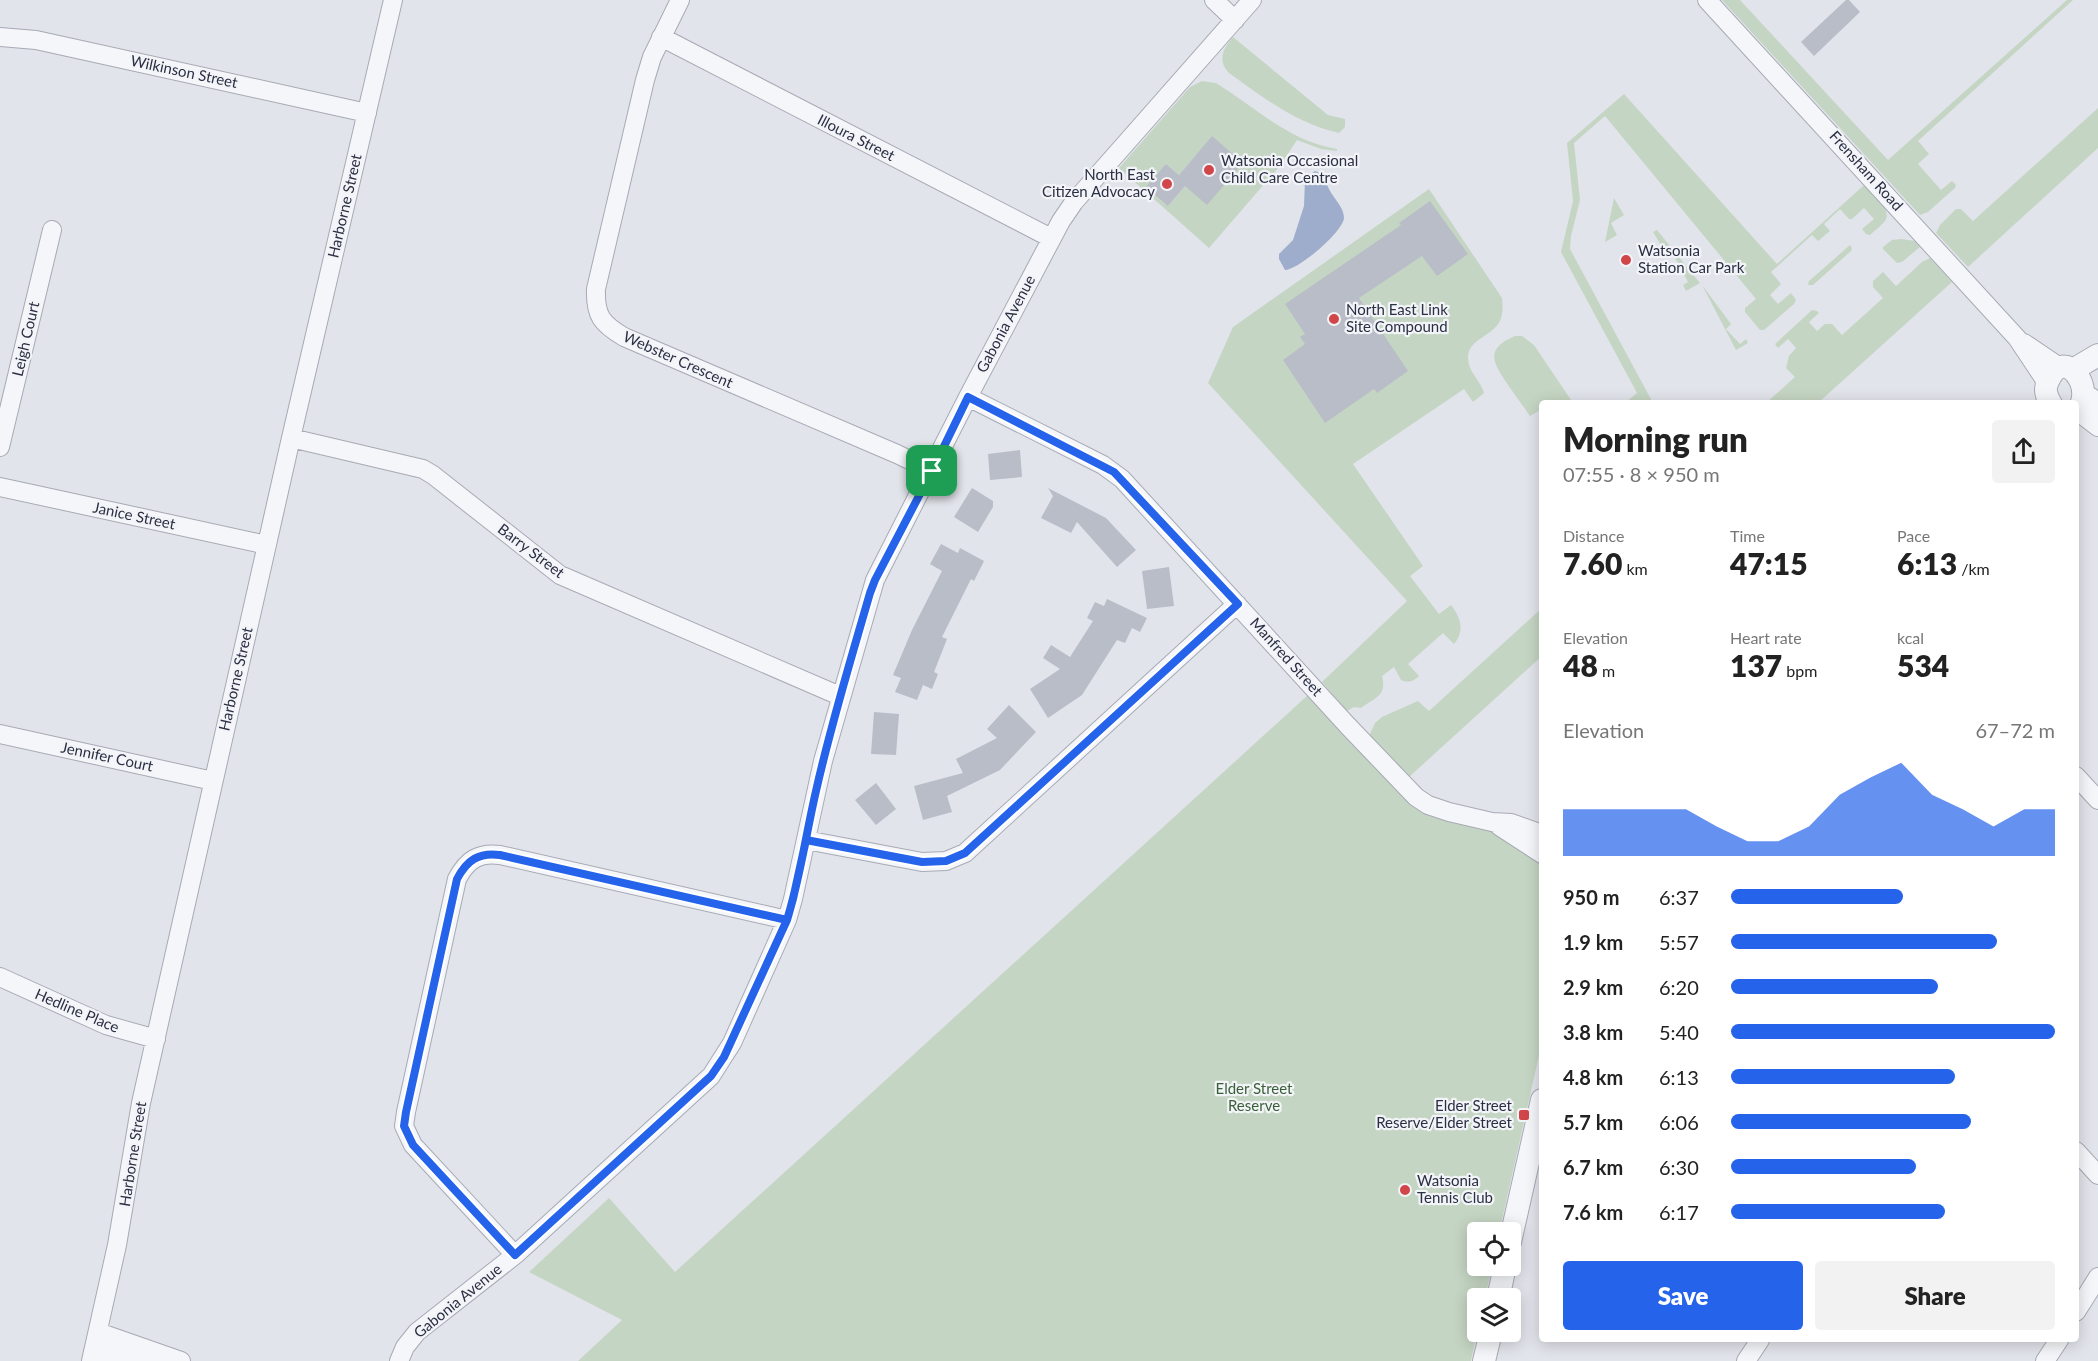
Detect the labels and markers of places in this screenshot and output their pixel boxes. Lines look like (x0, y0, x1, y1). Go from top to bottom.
place label: Watsonia Occasional Child Care Centre (1221, 151, 1358, 186)
marker: Watsonia Occasional Child Care Centre (1202, 163, 1216, 177)
place label: North East Citizen Advocacy (1042, 165, 1156, 200)
marker: North East Citizen Advocacy (1160, 177, 1174, 191)
place label: Watsonia Station Car Park (1638, 241, 1745, 276)
marker: Watsonia Station Car Park (1619, 253, 1633, 267)
place label: North East Link Site Compound (1346, 300, 1448, 335)
marker: North East Link Site Compound (1327, 312, 1341, 326)
pin (906, 445, 957, 496)
place label: Elder Street Reserve/Elder Street (1376, 1096, 1513, 1131)
marker: Elder Street Reserve/Elder Street (1517, 1108, 1531, 1122)
place label: Watsonia Tennis Club (1417, 1171, 1493, 1206)
marker: Watsonia Tennis Club (1398, 1183, 1412, 1197)

